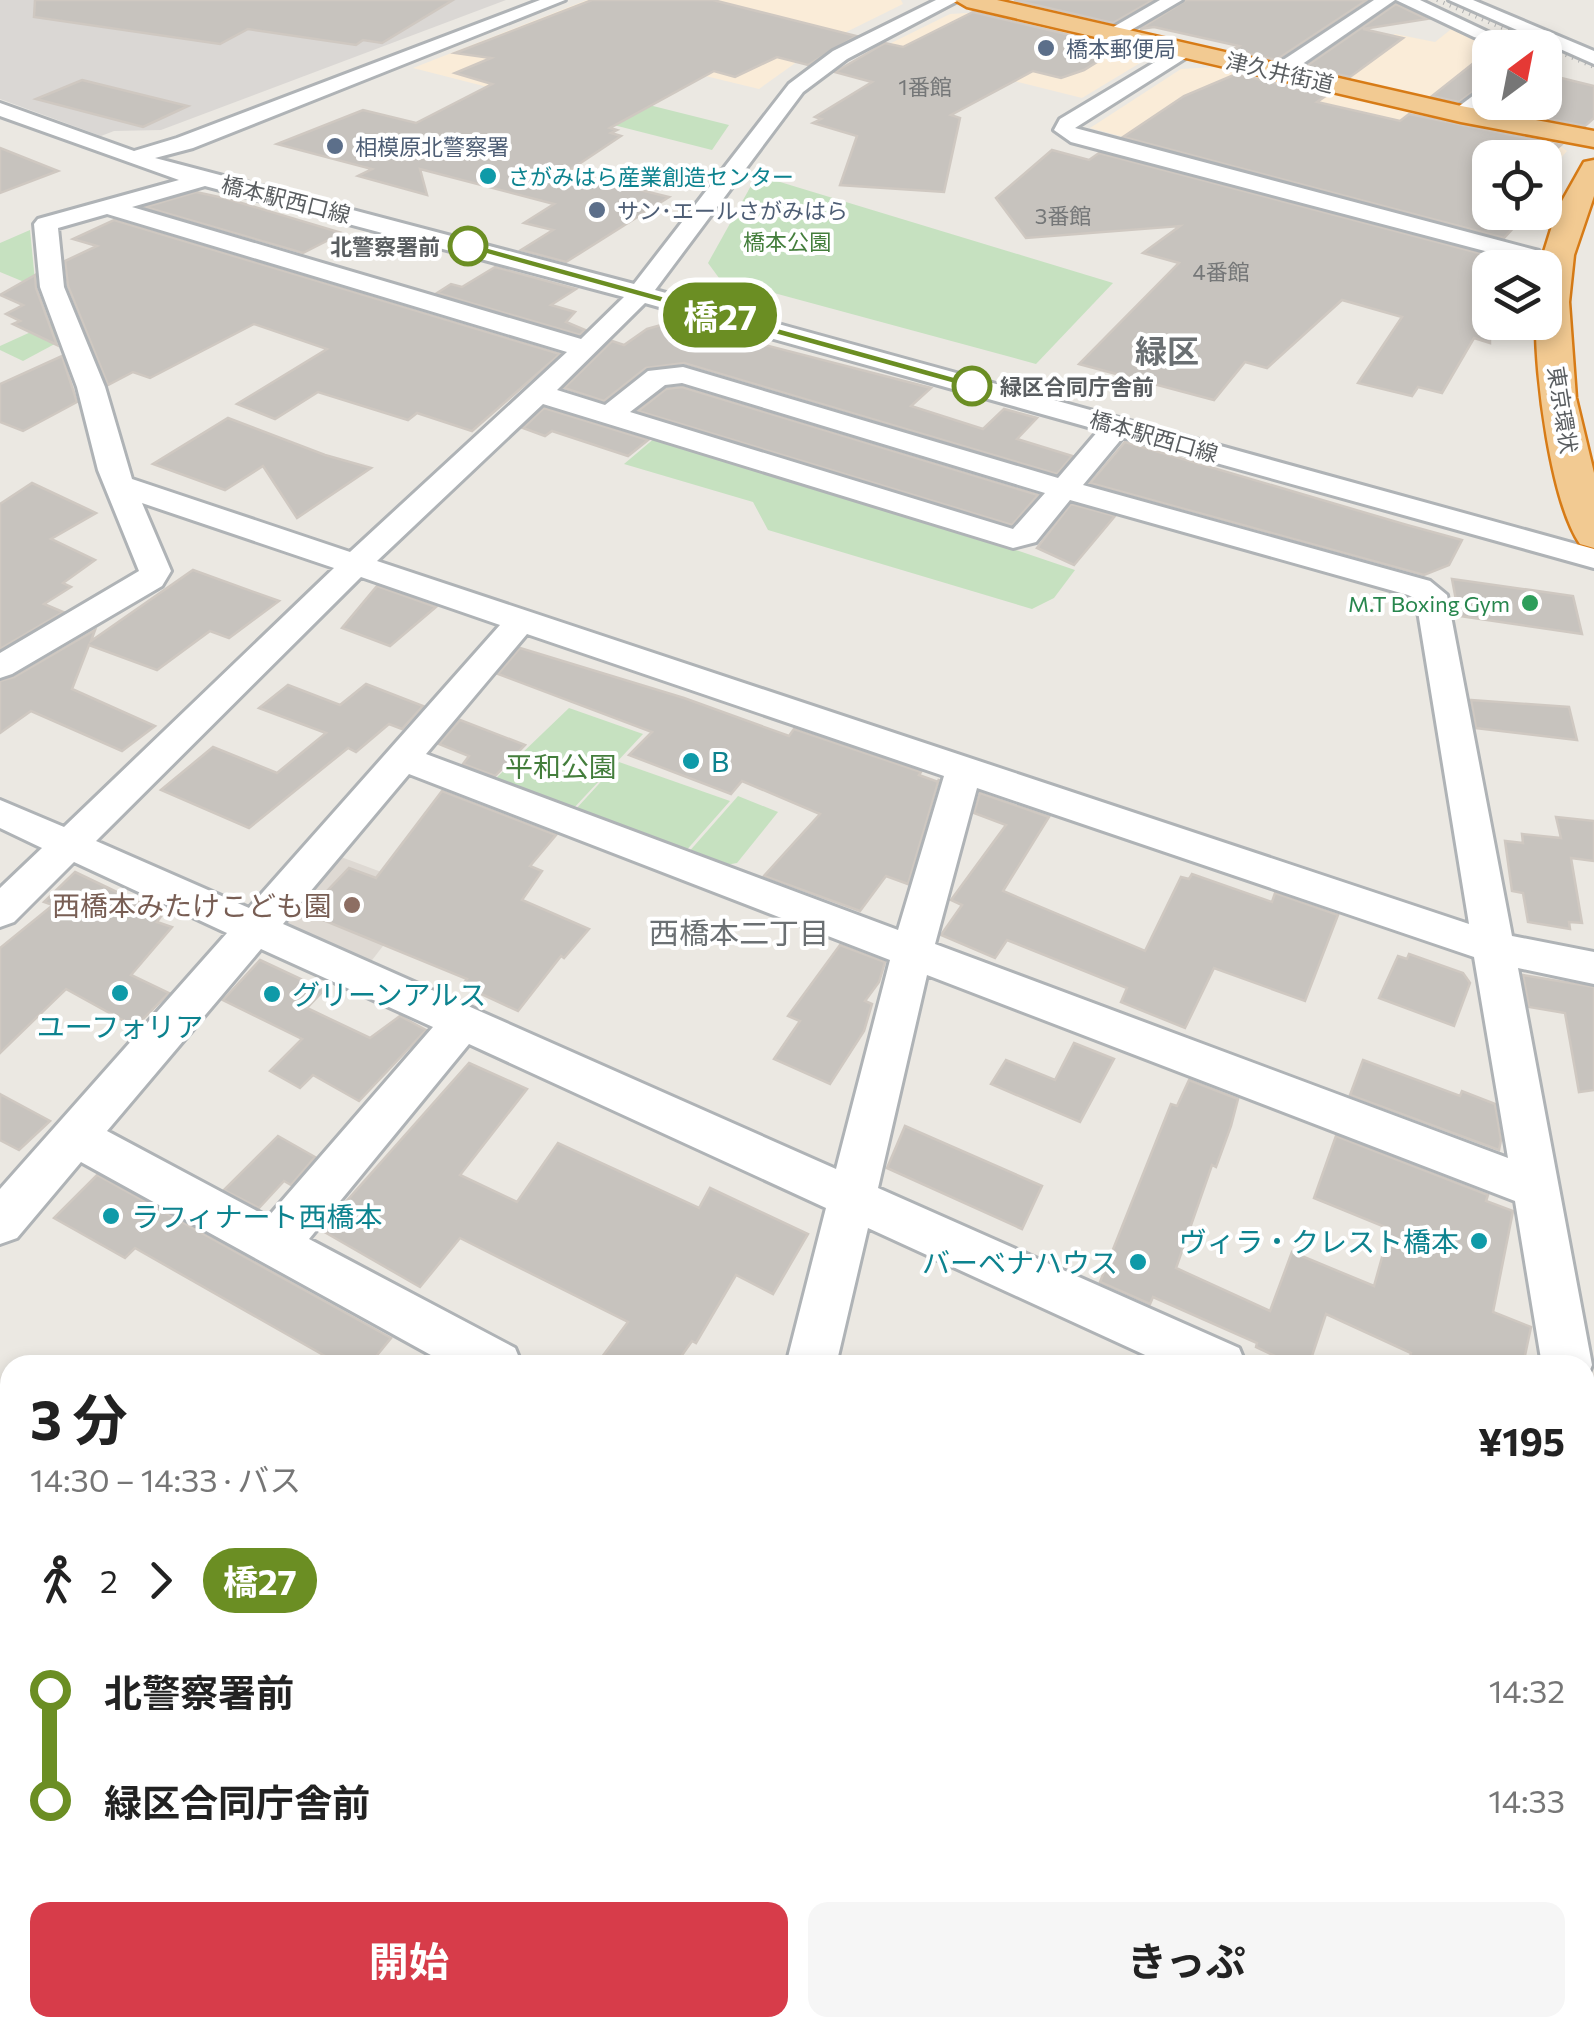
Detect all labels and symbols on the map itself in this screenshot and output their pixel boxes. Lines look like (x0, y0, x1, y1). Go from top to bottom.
north arrow (1472, 30, 1562, 120)
place label: 橋本郵便局 (1066, 35, 1176, 62)
marker: 橋本郵便局 (1035, 37, 1057, 59)
street label: 津久井街道 (1223, 46, 1337, 98)
house number: 1番館 (898, 73, 952, 100)
place label: 相模原北警察署 (355, 133, 509, 160)
marker: 相模原北警察署 (324, 135, 346, 157)
place label: さがみはら産業創造センター (508, 163, 794, 190)
marker: さがみはら産業創造センター (477, 165, 499, 187)
street label: 橋本駅西口線 (219, 170, 353, 228)
place label: サン･エールさがみはら (617, 197, 848, 224)
marker: サン･エールさがみはら (586, 199, 608, 221)
house number: 3番館 (1035, 202, 1091, 229)
marker: 北警察署前 (449, 227, 487, 265)
park label: 橋本公園 (743, 228, 831, 255)
place label: 北警察署前 (330, 233, 440, 260)
house number: 4番館 (1192, 258, 1250, 285)
line badge: 橋27 (662, 282, 778, 348)
district label: 緑区 (1135, 330, 1199, 370)
street label: 東京環状 (1543, 364, 1583, 456)
marker: 緑区合同庁舎前 (953, 367, 991, 405)
place label: 緑区合同庁舎前 (1000, 373, 1154, 400)
street label: 橋本駅西口線 (1087, 405, 1221, 467)
place label: M.T Boxing Gym (1348, 590, 1510, 617)
marker: M.T Boxing Gym (1519, 592, 1541, 614)
place label: B (711, 744, 729, 778)
park label: 平和公園 (505, 749, 617, 783)
marker: B (680, 750, 702, 772)
place label: 西橋本みたけこども園 (52, 888, 332, 922)
marker: 西橋本みたけこども園 (341, 894, 363, 916)
district label: 西橋本二丁目 (649, 913, 829, 950)
place label: グリーンアルス (292, 977, 486, 1011)
marker: ユーフォリア (109, 982, 131, 1004)
marker: グリーンアルス (261, 983, 283, 1005)
place label: ユーフォリア (37, 1009, 203, 1043)
place label: ラフィナート西橋本 (131, 1199, 382, 1233)
marker: ラフィナート西橋本 (100, 1205, 122, 1227)
place label: ヴィラ・クレスト橋本 (1179, 1224, 1459, 1258)
marker: ヴィラ・クレスト橋本 (1468, 1230, 1490, 1252)
place label: バーベナハウス (922, 1245, 1118, 1279)
marker: バーベナハウス (1127, 1251, 1149, 1273)

